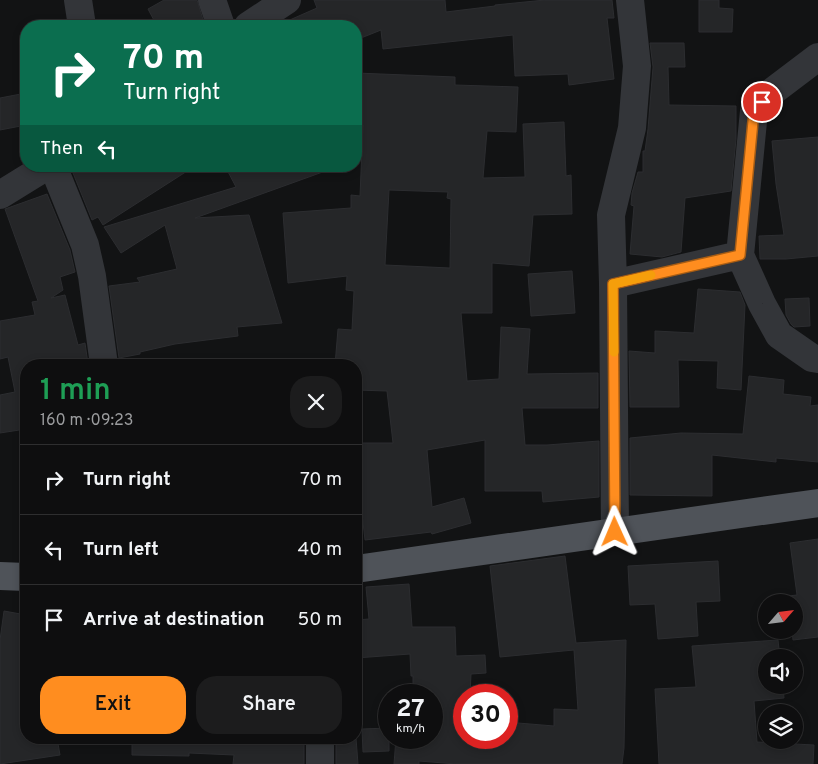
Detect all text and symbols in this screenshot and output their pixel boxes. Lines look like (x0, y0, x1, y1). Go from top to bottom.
text: 70 m (123, 37, 204, 81)
icon: right (40, 40, 105, 105)
text: Turn right (123, 80, 220, 107)
pin (741, 81, 783, 123)
icon: arrive (748, 88, 776, 116)
icon: left (93, 135, 121, 163)
text: Then (40, 137, 83, 161)
text: 1 min (40, 373, 111, 410)
button: close (290, 376, 342, 428)
text: 160 m · 09:23 (40, 411, 133, 431)
icon: right (40, 466, 68, 494)
text: Turn right (83, 468, 171, 492)
text: 70 m (300, 468, 342, 492)
position arrow (588, 505, 640, 557)
icon: left (40, 536, 68, 564)
text: Turn left (83, 538, 159, 562)
text: 40 m (297, 538, 342, 562)
north arrow (758, 594, 802, 639)
map controls (758, 594, 803, 749)
icon: arrive (40, 606, 68, 634)
text: Arrive at destination (83, 608, 264, 632)
text: 50 m (297, 608, 342, 632)
button: sound (758, 649, 803, 694)
button: Exit (40, 676, 186, 734)
button: Share (196, 676, 342, 734)
speed limit sign: 30 (453, 684, 518, 749)
text: 27 (396, 694, 425, 726)
button: layers (758, 704, 803, 749)
text: km/h (396, 721, 425, 737)

